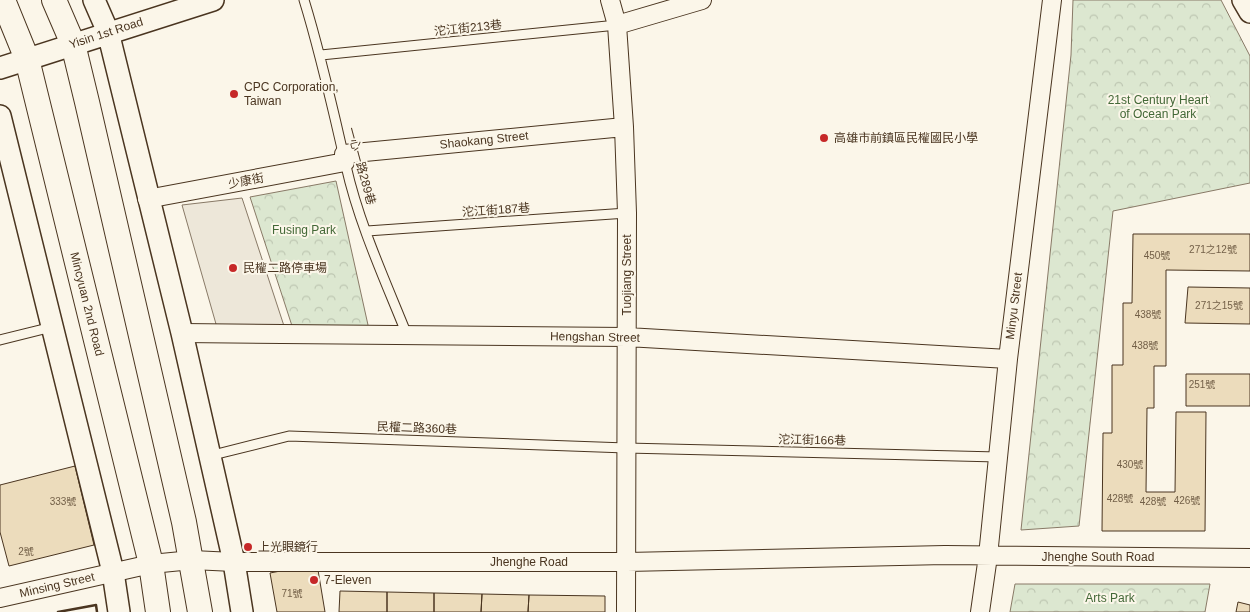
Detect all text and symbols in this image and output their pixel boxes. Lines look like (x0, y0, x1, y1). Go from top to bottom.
street label: Yisin 1st Road (67, 14, 145, 52)
street label: 沱江街213巷 (433, 17, 503, 39)
place label: CPC Corporation, Taiwan (244, 80, 339, 108)
marker: CPC Corporation, Taiwan (228, 88, 240, 100)
park label: 21st Century Heart of Ocean Park (1108, 93, 1209, 121)
street label: 一心一路289巷 (344, 126, 378, 206)
street label: Shaokang Street (439, 128, 530, 152)
place label: 高雄市前鎮區民權國民小學 (834, 131, 978, 145)
marker: 高雄市前鎮區民權國民小學 (818, 132, 830, 144)
street label: 少康街 (227, 171, 265, 191)
street label: 沱江街187巷 (462, 201, 530, 219)
park label: Fusing Park (272, 223, 337, 237)
street label: Tuojiang Street (620, 234, 634, 315)
house number: 271之12號 (1189, 244, 1237, 255)
house number: 450號 (1144, 250, 1170, 261)
street label: Mincyuan 2nd Road (67, 251, 107, 357)
place label: 民權二路停車場 (243, 261, 327, 275)
marker: 民權二路停車場 (227, 262, 239, 274)
street label: Minyu Street (1003, 271, 1025, 340)
house number: 271之15號 (1195, 300, 1243, 311)
house number: 438號 (1135, 309, 1161, 320)
street label: Hengshan Street (550, 329, 641, 345)
house number: 438號 (1132, 340, 1158, 351)
house number: 251號 (1189, 379, 1215, 390)
street label: 民權二路360巷 (377, 420, 457, 436)
street label: 沱江街166巷 (778, 432, 846, 448)
house number: 430號 (1117, 459, 1143, 470)
house number: 428號 (1107, 493, 1133, 504)
house number: 426號 (1174, 495, 1200, 506)
house number: 333號 (50, 496, 76, 507)
house number: 428號 (1140, 496, 1166, 507)
place label: 上光眼鏡行 (258, 540, 318, 554)
marker: 上光眼鏡行 (242, 541, 254, 553)
house number: 2號 (18, 546, 34, 557)
street label: Jhenghe South Road (1042, 550, 1154, 564)
street label: Jhenghe Road (490, 555, 568, 569)
street label: Minsing Street (18, 569, 97, 600)
place label: 7-Eleven (324, 573, 371, 587)
marker: 7-Eleven (308, 574, 320, 586)
house number: 71號 (281, 588, 303, 599)
park label: Arts Park (1085, 591, 1136, 605)

